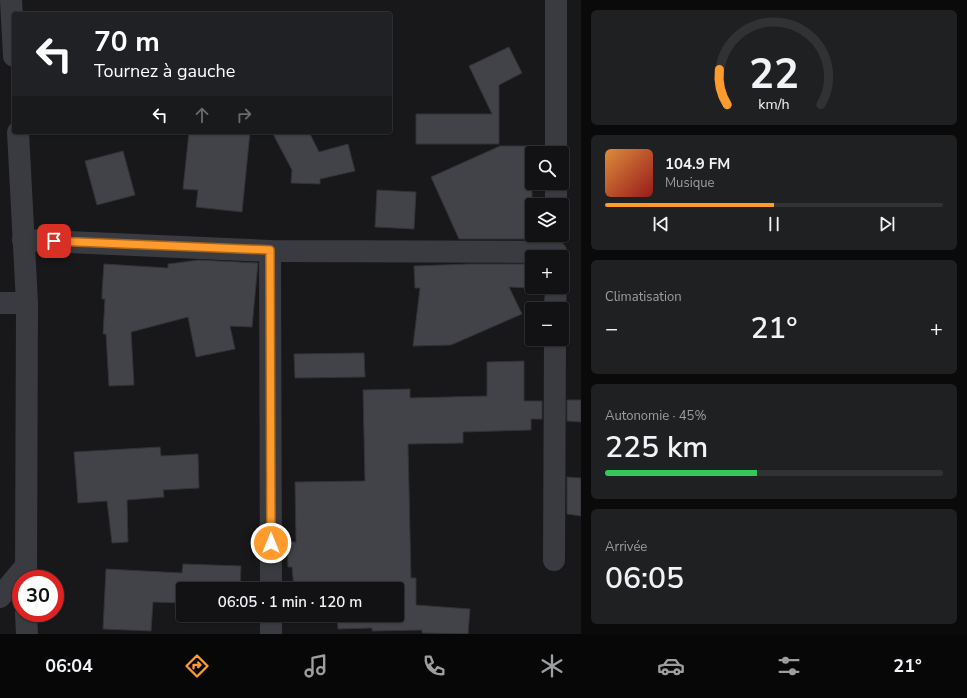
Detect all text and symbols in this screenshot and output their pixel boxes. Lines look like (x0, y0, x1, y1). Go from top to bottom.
text: 70 m (94, 23, 160, 61)
icon: left (28, 28, 80, 80)
text: 22 (749, 46, 799, 103)
text: Tournez à gauche (94, 59, 235, 83)
text: km/h (758, 95, 790, 114)
icon: left (149, 104, 171, 126)
icon: ahead (191, 104, 213, 126)
icon: right (233, 104, 255, 126)
map controls (525, 146, 569, 346)
button: search (525, 146, 569, 190)
text: 104.9 FM (665, 154, 730, 174)
text: Musique (665, 174, 714, 192)
button: layers (525, 198, 569, 242)
icon: previous (650, 213, 672, 235)
icon: pause (763, 213, 785, 235)
icon: next (876, 213, 898, 235)
pin (37, 224, 71, 258)
icon: arrive (43, 230, 65, 252)
button: + (525, 250, 569, 294)
text: Climatisation (605, 288, 682, 306)
button: − (525, 302, 569, 346)
text: 21° (750, 308, 798, 349)
text: − (605, 314, 618, 344)
text: + (930, 314, 943, 344)
text: Autonomie · 45% (605, 407, 707, 425)
text: 225 km (605, 427, 708, 468)
position arrow (250, 522, 292, 564)
text: Arrivée (605, 538, 647, 556)
text: 06:05 (605, 558, 684, 599)
speed limit sign: 30 (12, 570, 64, 622)
text: 06:05 · 1 min · 120 m (218, 592, 362, 612)
icon: directions (183, 652, 211, 680)
icon: music (302, 652, 330, 680)
icon: phone (420, 652, 448, 680)
icon: climate (538, 652, 566, 680)
icon: car (657, 652, 685, 680)
icon: filters (775, 652, 803, 680)
text: 06:04 (45, 654, 93, 678)
text: 21° (893, 654, 922, 678)

